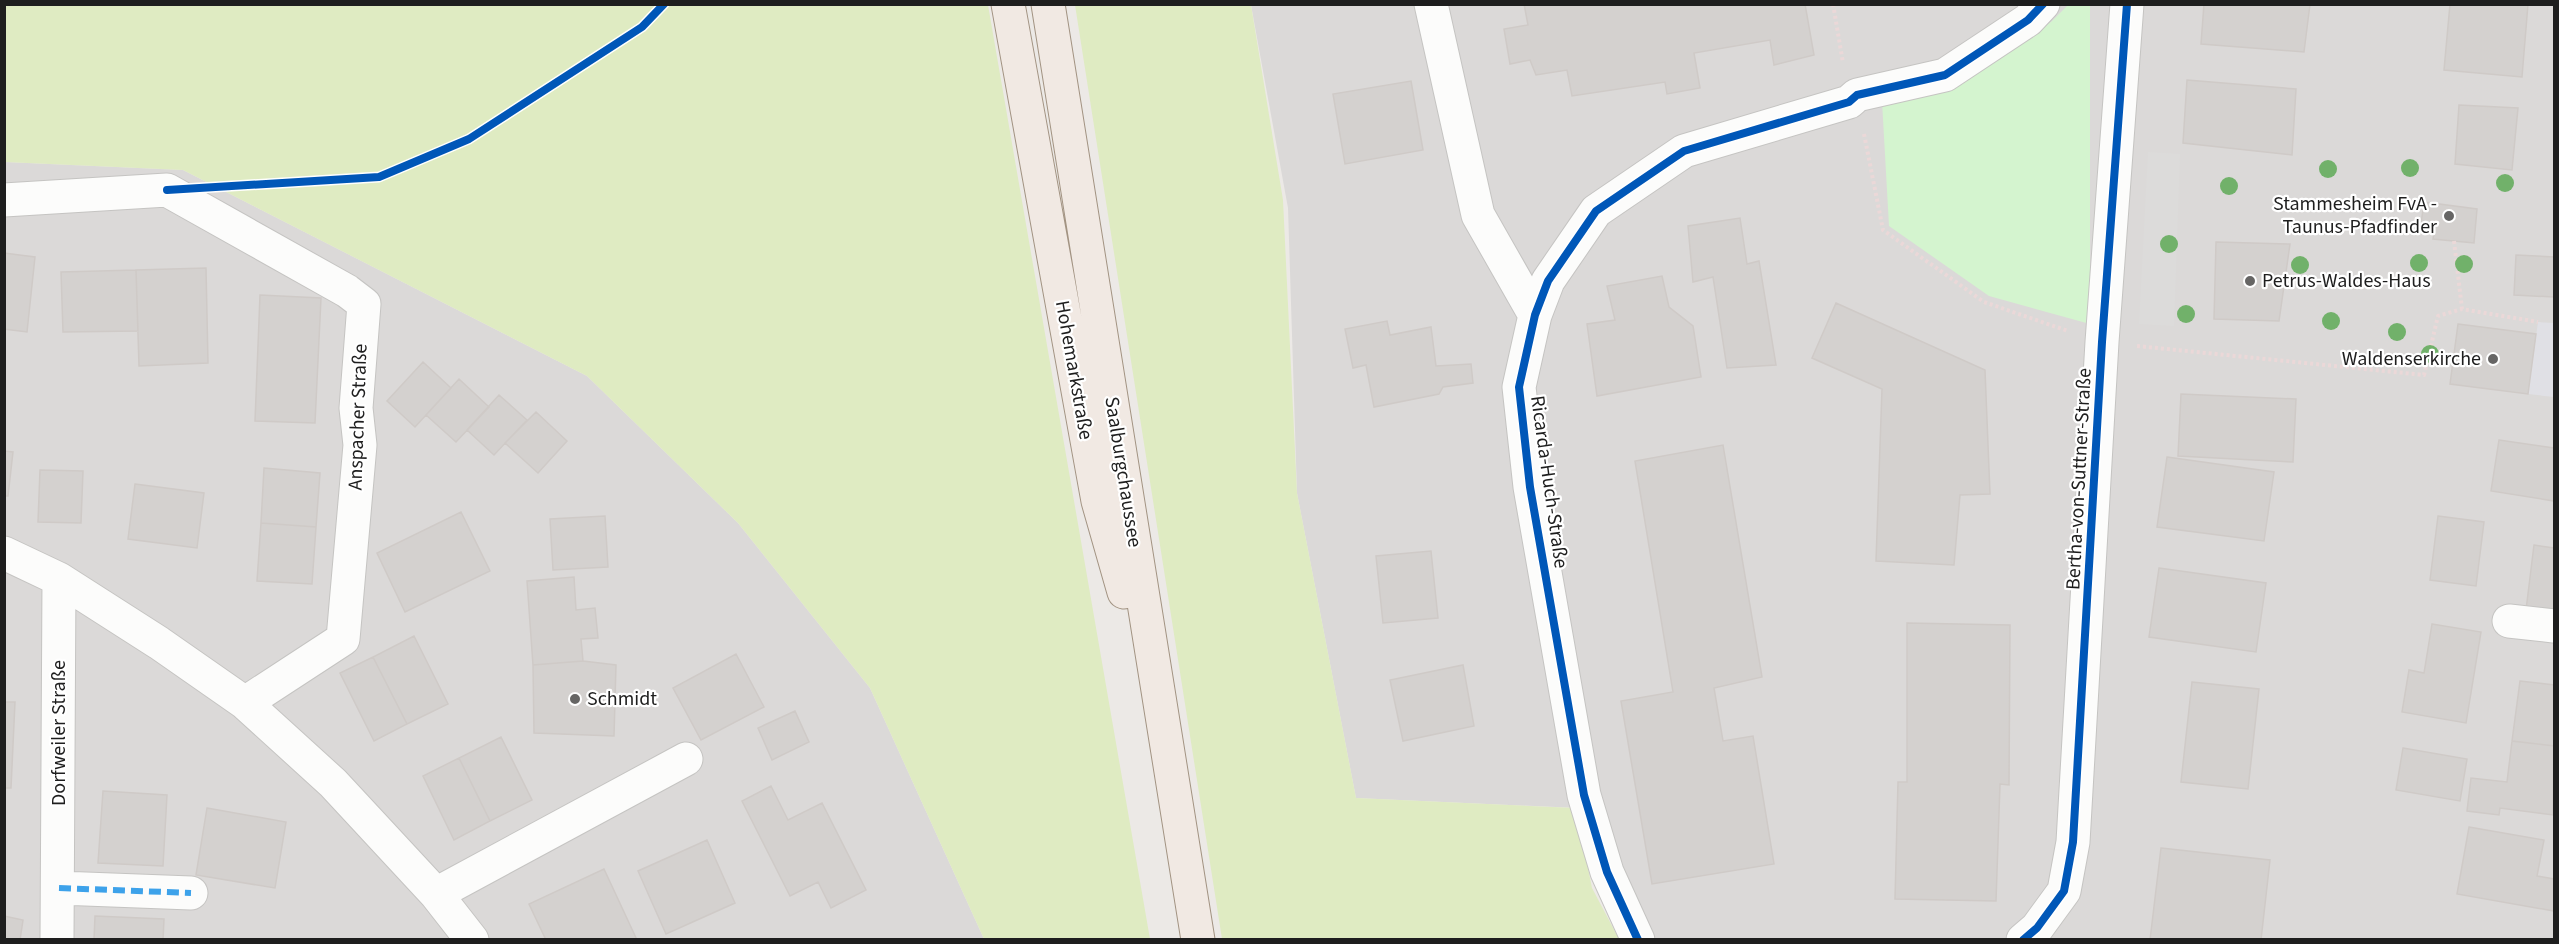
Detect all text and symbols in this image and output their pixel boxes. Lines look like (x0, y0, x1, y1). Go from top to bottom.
place label: Stammesheim FvA - Taunus-Pfadfinder (2273, 190, 2437, 241)
marker: Stammesheim FvA - Taunus-Pfadfinder (2442, 209, 2456, 223)
place label: Petrus-Waldes-Haus (2262, 267, 2431, 295)
marker: Petrus-Waldes-Haus (2243, 274, 2257, 288)
street label: Hohemarkstraße (1048, 298, 1100, 442)
street label: Anspacher Straße (341, 343, 375, 491)
place label: Waldenserkirche (2342, 345, 2481, 373)
marker: Waldenserkirche (2486, 352, 2500, 366)
street label: Bertha-von-Suttner-Straße (2059, 367, 2099, 591)
street label: Ricarda-Huch-Straße (1523, 394, 1575, 570)
street label: Saalburgchaussee (1097, 395, 1149, 549)
street label: Dorfweiler Straße (45, 660, 73, 806)
place label: Schmidt (587, 685, 657, 713)
marker: Schmidt (568, 692, 582, 706)

